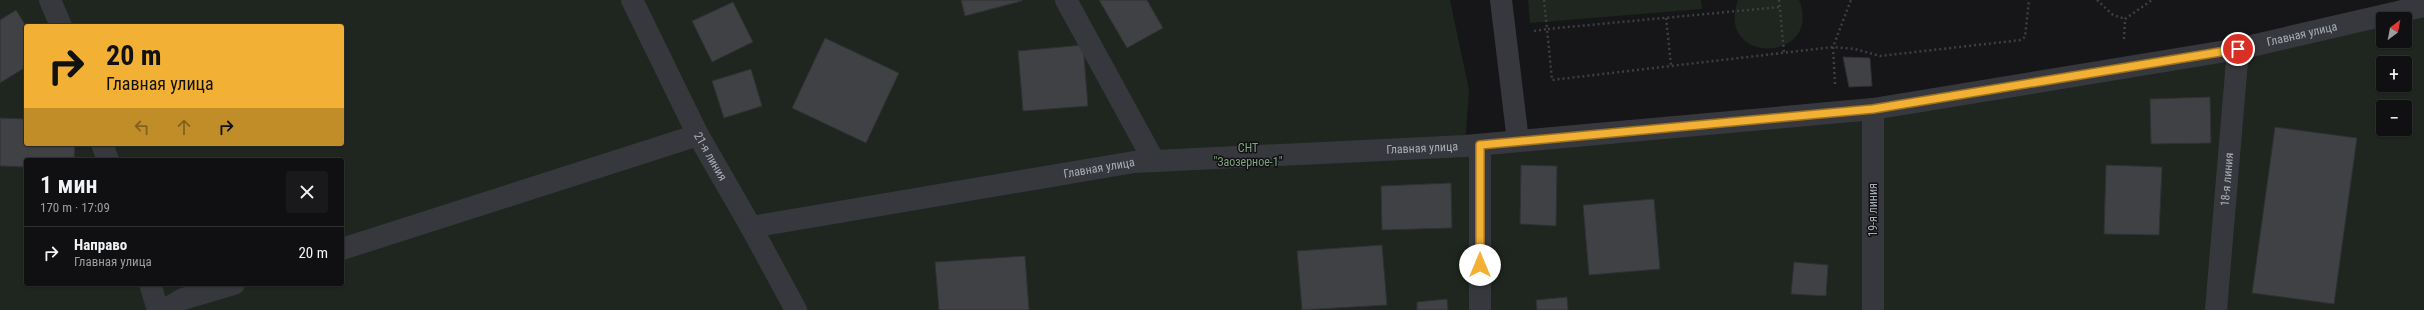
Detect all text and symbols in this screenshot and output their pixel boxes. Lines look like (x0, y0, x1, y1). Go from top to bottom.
north arrow (2376, 12, 2412, 48)
map controls (2376, 12, 2412, 136)
street label: Главная улица (2265, 19, 2339, 49)
pin (2221, 32, 2255, 66)
icon: arrive (2227, 38, 2249, 60)
text: 20 m (106, 39, 162, 72)
icon: right (40, 40, 92, 92)
button: + (2376, 56, 2412, 92)
text: Главная улица (106, 73, 214, 94)
button: − (2376, 100, 2412, 136)
icon: left (131, 116, 153, 138)
icon: ahead (173, 116, 195, 138)
icon: right (215, 116, 237, 138)
street label: 21-я линия (691, 130, 730, 183)
street label: Главная улица (1386, 139, 1459, 157)
park label: СНТ "Заозерное-1" (1213, 141, 1283, 169)
street label: 18-я линия (2218, 152, 2236, 207)
street label: Главная улица (1062, 155, 1136, 181)
text: 1 мин (40, 171, 98, 199)
button: close (286, 171, 328, 213)
street label: 19-я линия (1866, 183, 1880, 237)
text: 170 m · 17:09 (40, 200, 110, 215)
text: Направо (74, 236, 127, 254)
icon: right (40, 242, 62, 264)
text: 20 m (298, 244, 328, 262)
position arrow (1459, 244, 1501, 286)
text: Главная улица (74, 254, 152, 269)

